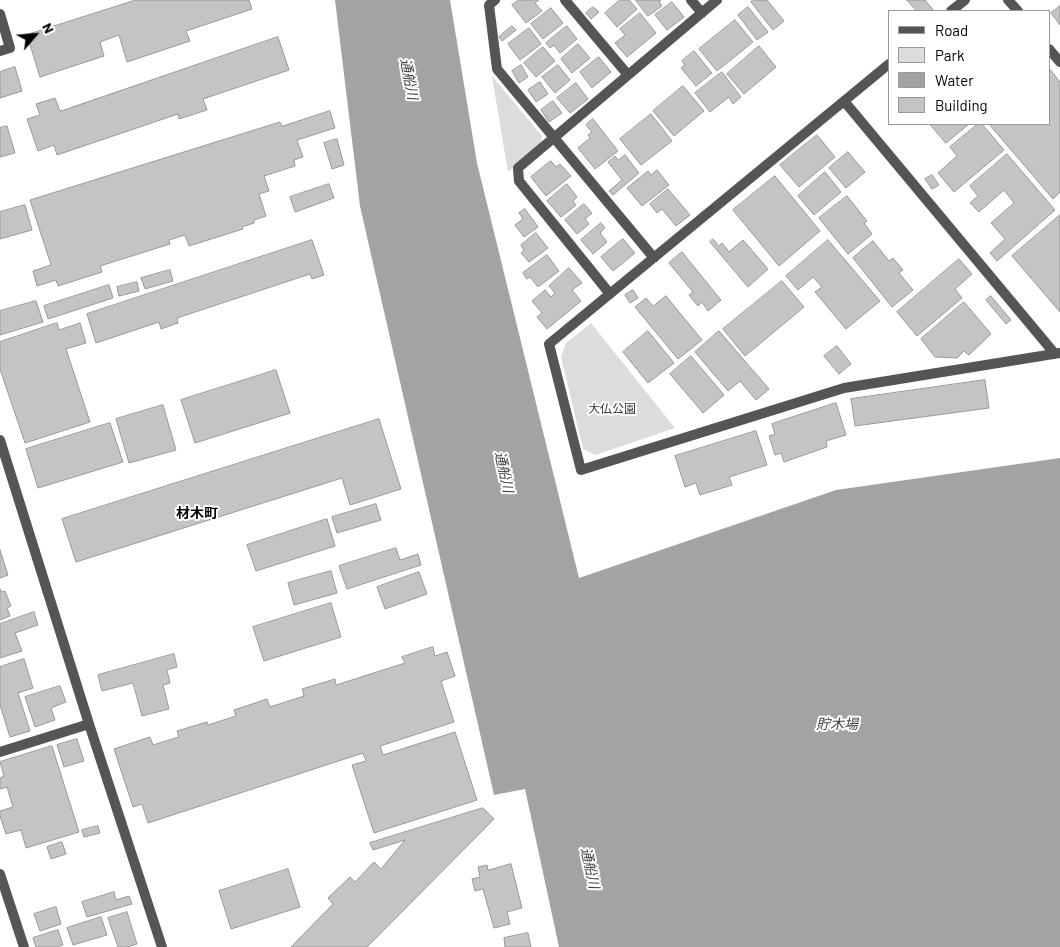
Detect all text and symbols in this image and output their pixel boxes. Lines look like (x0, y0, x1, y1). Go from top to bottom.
north arrow (10, 10, 60, 60)
legend (888, 10, 1050, 125)
text: N (39, 20, 58, 36)
text: Road (935, 21, 968, 39)
text: Park (935, 46, 964, 64)
water label: 通船川 (397, 57, 421, 101)
text: Water (935, 71, 974, 89)
text: Building (935, 96, 988, 114)
park label: 大仏公園 (588, 402, 636, 416)
water label: 通船川 (491, 450, 517, 494)
district label: 材木町 (176, 505, 218, 521)
water label: 貯木場 (816, 716, 858, 732)
water label: 通船川 (577, 846, 603, 890)

